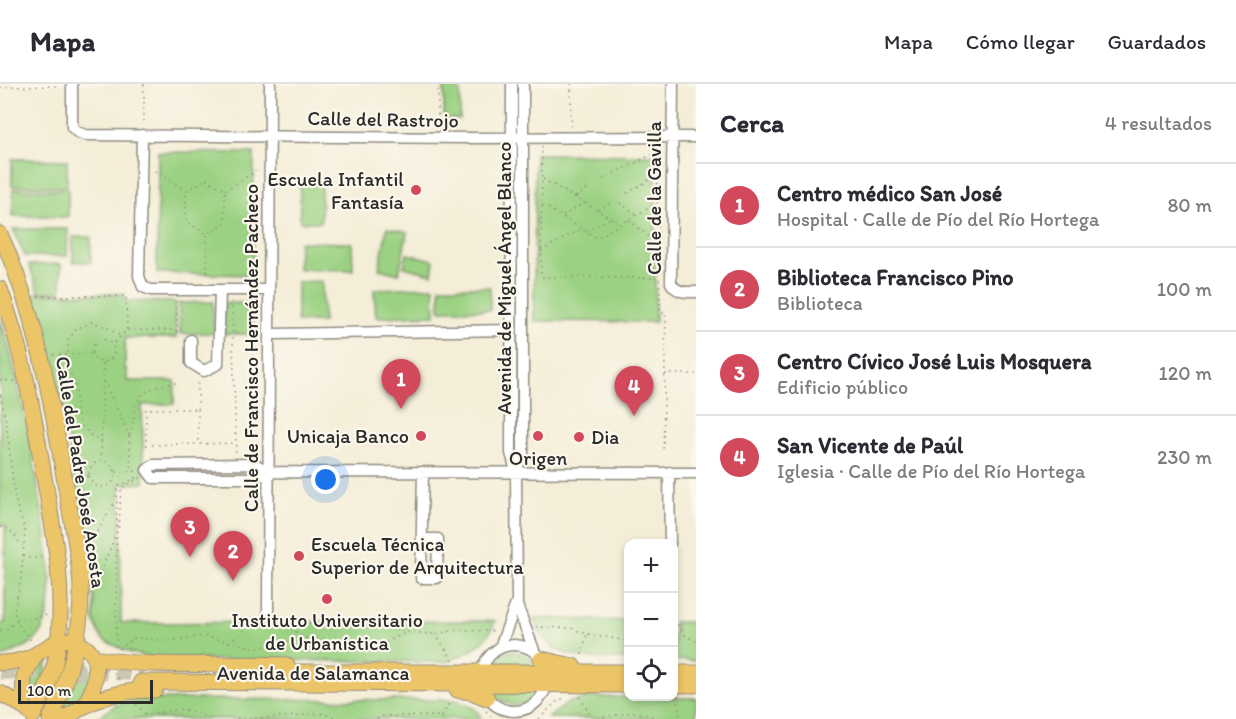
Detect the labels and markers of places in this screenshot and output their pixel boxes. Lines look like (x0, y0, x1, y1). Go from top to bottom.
place label: Escuela Infantil Fantasía (268, 167, 405, 214)
marker: Escuela Infantil Fantasía (409, 183, 423, 197)
pin: 1 (382, 360, 420, 409)
pin: 4 (614, 366, 654, 416)
place label: Unicaja Banco (287, 424, 409, 448)
place label: Dia (591, 425, 619, 449)
marker: Unicaja Banco (414, 429, 428, 443)
marker: Origen (531, 429, 545, 443)
marker: Dia (572, 430, 586, 444)
place label: Origen (509, 446, 567, 470)
pin: 3 (170, 508, 210, 557)
pin: 2 (214, 532, 252, 581)
place label: Escuela Técnica Superior de Arquitectura (311, 532, 524, 579)
marker: Escuela Técnica Superior de Arquitectura (292, 549, 306, 563)
marker: Instituto Universitario de Urbanística (320, 592, 334, 606)
place label: Instituto Universitario de Urbanística (231, 608, 423, 655)

